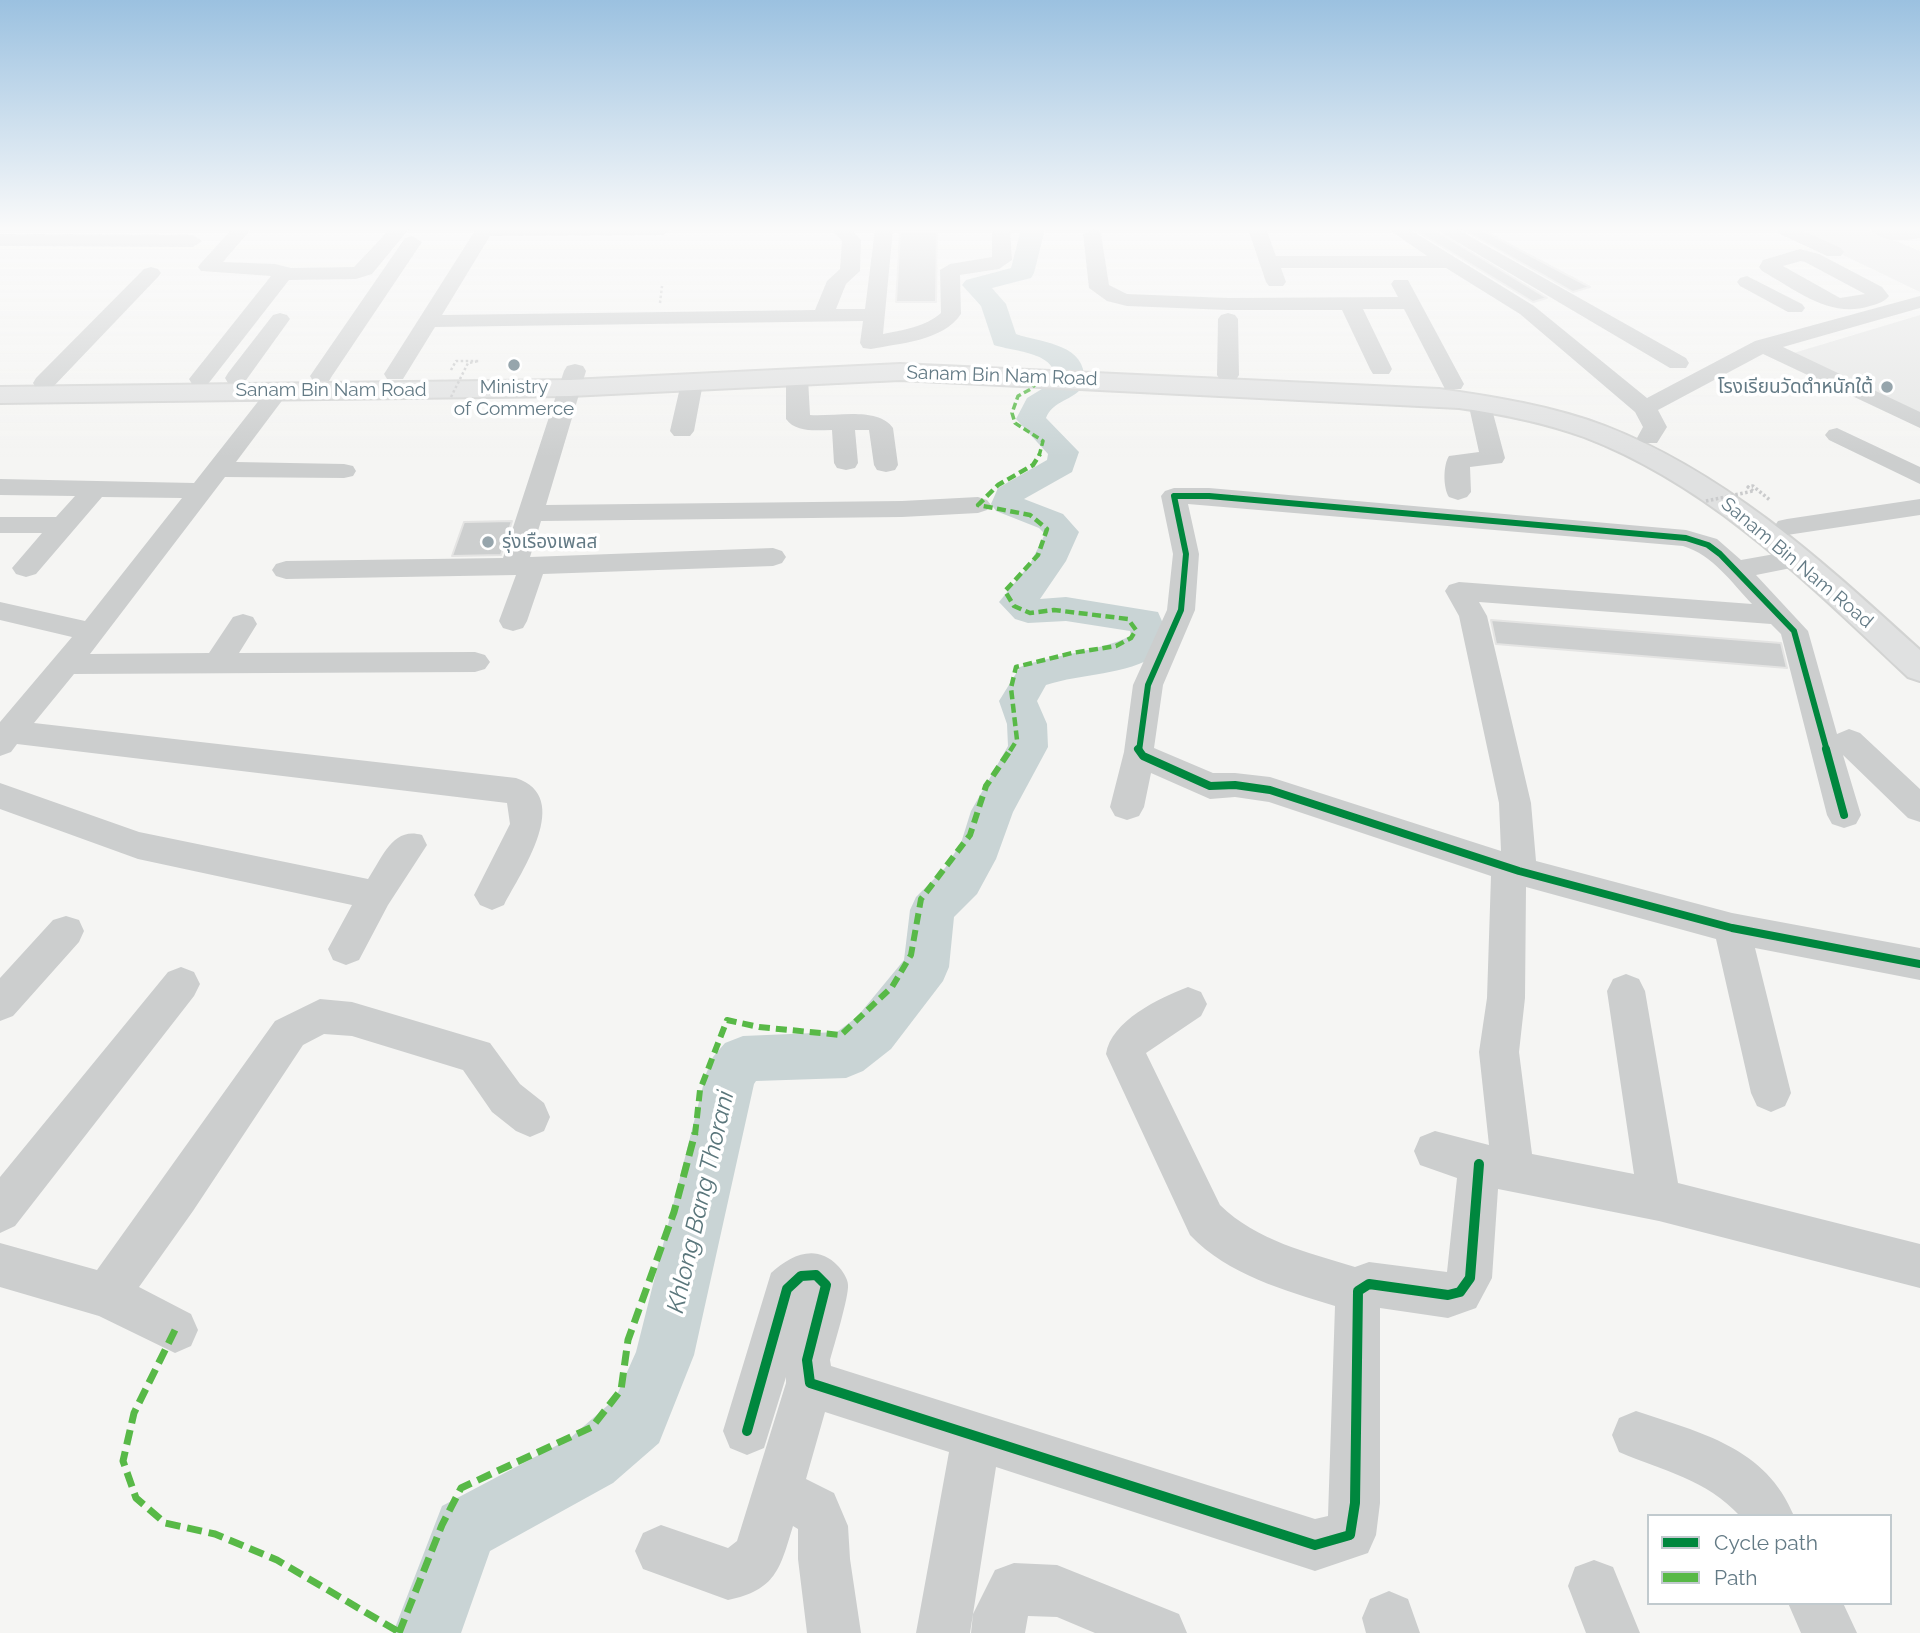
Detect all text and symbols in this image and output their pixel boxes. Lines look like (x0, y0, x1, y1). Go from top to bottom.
marker: Ministry of Commerce (506, 357, 522, 373)
street label: Sanam Bin Nam Road (906, 361, 1098, 391)
place label: Ministry of Commerce (454, 376, 574, 420)
place label: โรงเรียนวัดตำหนักใต้ (1718, 376, 1873, 398)
street label: Sanam Bin Nam Road (235, 379, 427, 401)
marker: โรงเรียนวัดตำหนักใต้ (1879, 379, 1895, 395)
street label: Sanam Bin Nam Road (1716, 493, 1878, 633)
place label: รุ่งเรืองเพลส (502, 531, 597, 553)
marker: รุ่งเรืองเพลส (480, 534, 496, 550)
water label: Khlong Bang Thorani (661, 1088, 741, 1316)
legend (1647, 1514, 1892, 1605)
text: Cycle path (1714, 1530, 1818, 1555)
text: Path (1714, 1565, 1758, 1590)

